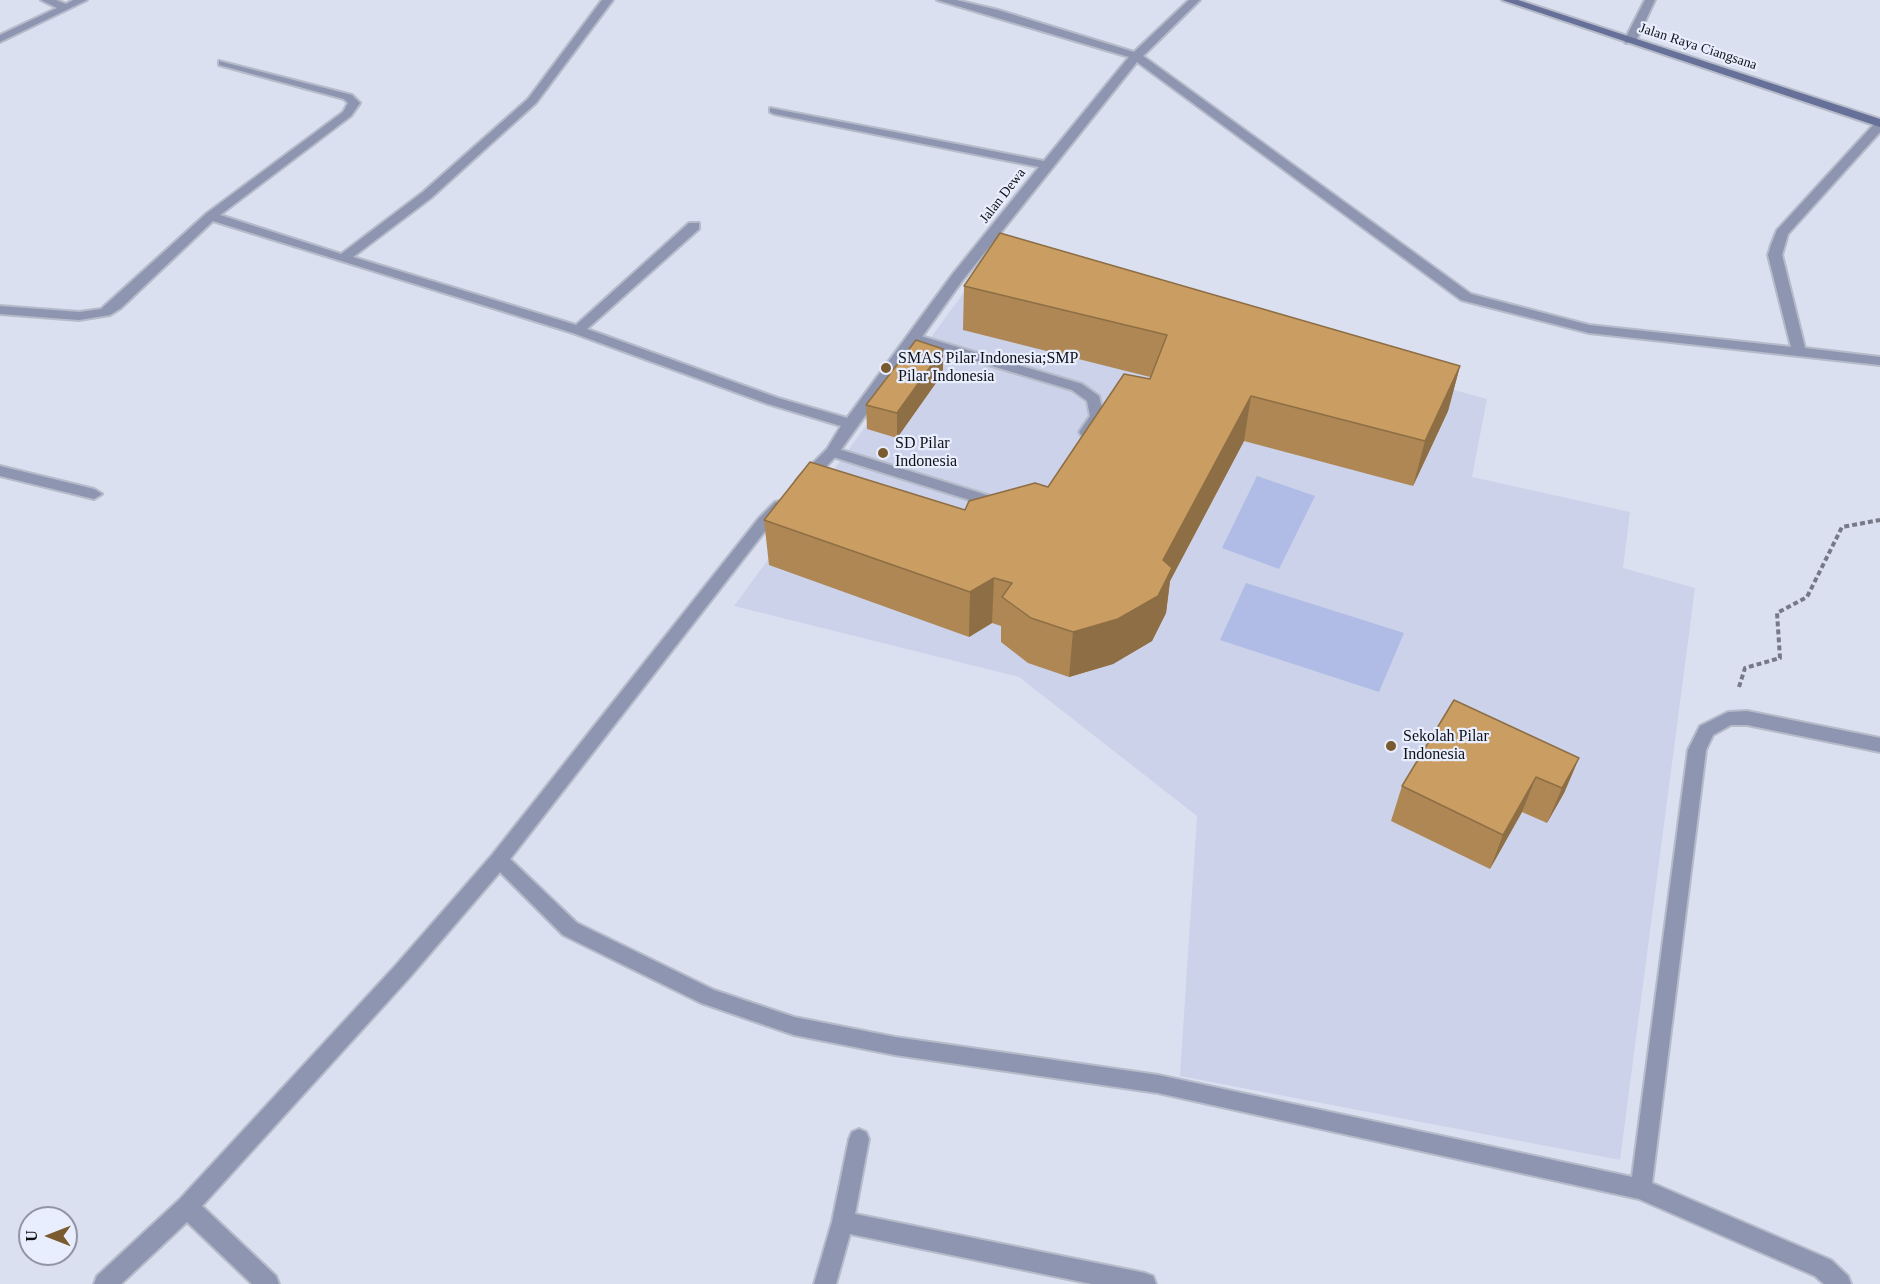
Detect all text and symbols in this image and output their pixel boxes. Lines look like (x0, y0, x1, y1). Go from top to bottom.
street label: Jalan Raya Ciangsana (1637, 20, 1759, 74)
street label: Jalan Dewa (976, 165, 1030, 227)
place label: SMAS Pilar Indonesia;SMP Pilar Indonesia (898, 349, 1078, 387)
marker: SMAS Pilar Indonesia;SMP Pilar Indonesia (879, 361, 893, 375)
place label: SD Pilar Indonesia (895, 434, 957, 472)
marker: SD Pilar Indonesia (876, 446, 890, 460)
place label: Sekolah Pilar Indonesia (1403, 727, 1489, 765)
marker: Sekolah Pilar Indonesia (1384, 739, 1398, 753)
north arrow (18, 1206, 78, 1266)
text: U (23, 1230, 40, 1242)

